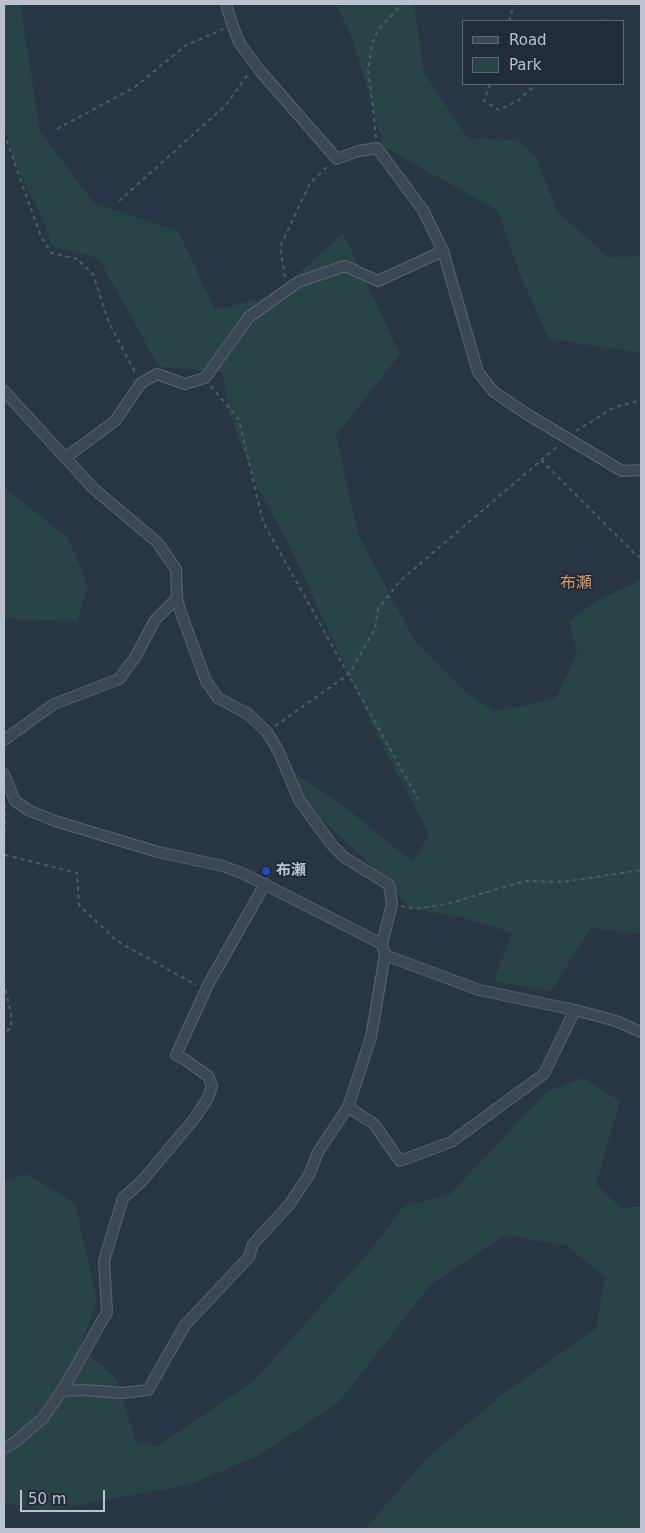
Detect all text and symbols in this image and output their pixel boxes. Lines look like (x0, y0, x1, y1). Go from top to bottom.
legend (462, 20, 625, 85)
text: Road (509, 31, 547, 49)
text: Park (509, 56, 541, 74)
district label: 布瀬 (560, 574, 592, 594)
place label: 布瀬 (276, 862, 306, 880)
marker: 布瀬 (260, 865, 272, 877)
scale bar (22, 1480, 108, 1512)
text: 50 m (28, 1490, 66, 1508)

